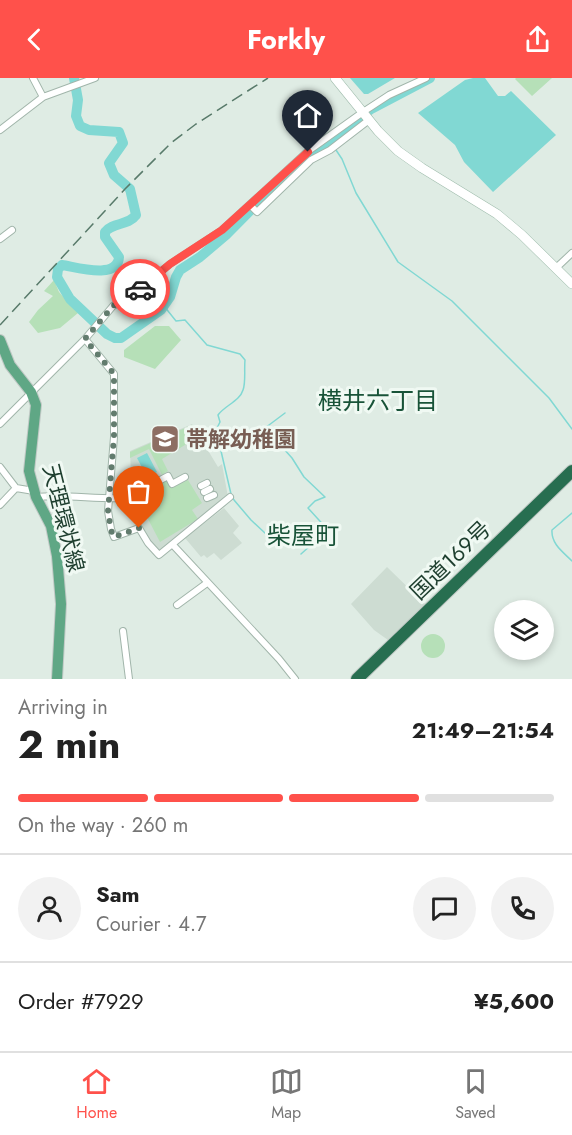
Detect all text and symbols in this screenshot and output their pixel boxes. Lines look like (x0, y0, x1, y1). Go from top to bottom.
text: Forkly (247, 20, 325, 59)
icon: back (18, 23, 51, 56)
icon: share (521, 23, 554, 56)
pin (282, 90, 333, 152)
icon: home (291, 99, 324, 132)
courier (110, 259, 170, 319)
icon: car (124, 273, 157, 306)
district label: 横井六丁目 (318, 383, 438, 418)
school or university icon: 帯解幼稚園 (149, 423, 181, 455)
place label: 帯解幼稚園 (186, 423, 296, 455)
street label: 天理環状線 (35, 461, 93, 575)
pin (113, 466, 164, 528)
icon: bag (122, 475, 155, 508)
street label: 国道169号 (402, 513, 498, 607)
district label: 柴屋町 (267, 518, 339, 553)
map controls (494, 600, 554, 660)
button: layers (494, 600, 554, 660)
text: Arriving in (18, 693, 108, 722)
text: 21:49–21:54 (412, 714, 554, 746)
text: 2 min (18, 716, 120, 773)
text: On the way · 260 m (18, 811, 188, 840)
button: person (18, 877, 81, 940)
button: chat (413, 877, 476, 940)
button: phone (491, 877, 554, 940)
text: Sam (96, 878, 140, 910)
text: Courier · 4.7 (96, 910, 207, 939)
text: Order #7929 (18, 985, 144, 1017)
text: ¥5,600 (474, 985, 554, 1017)
tab: Home (76, 1065, 117, 1124)
tab: Map (270, 1065, 303, 1124)
tab: Saved (455, 1065, 496, 1124)

